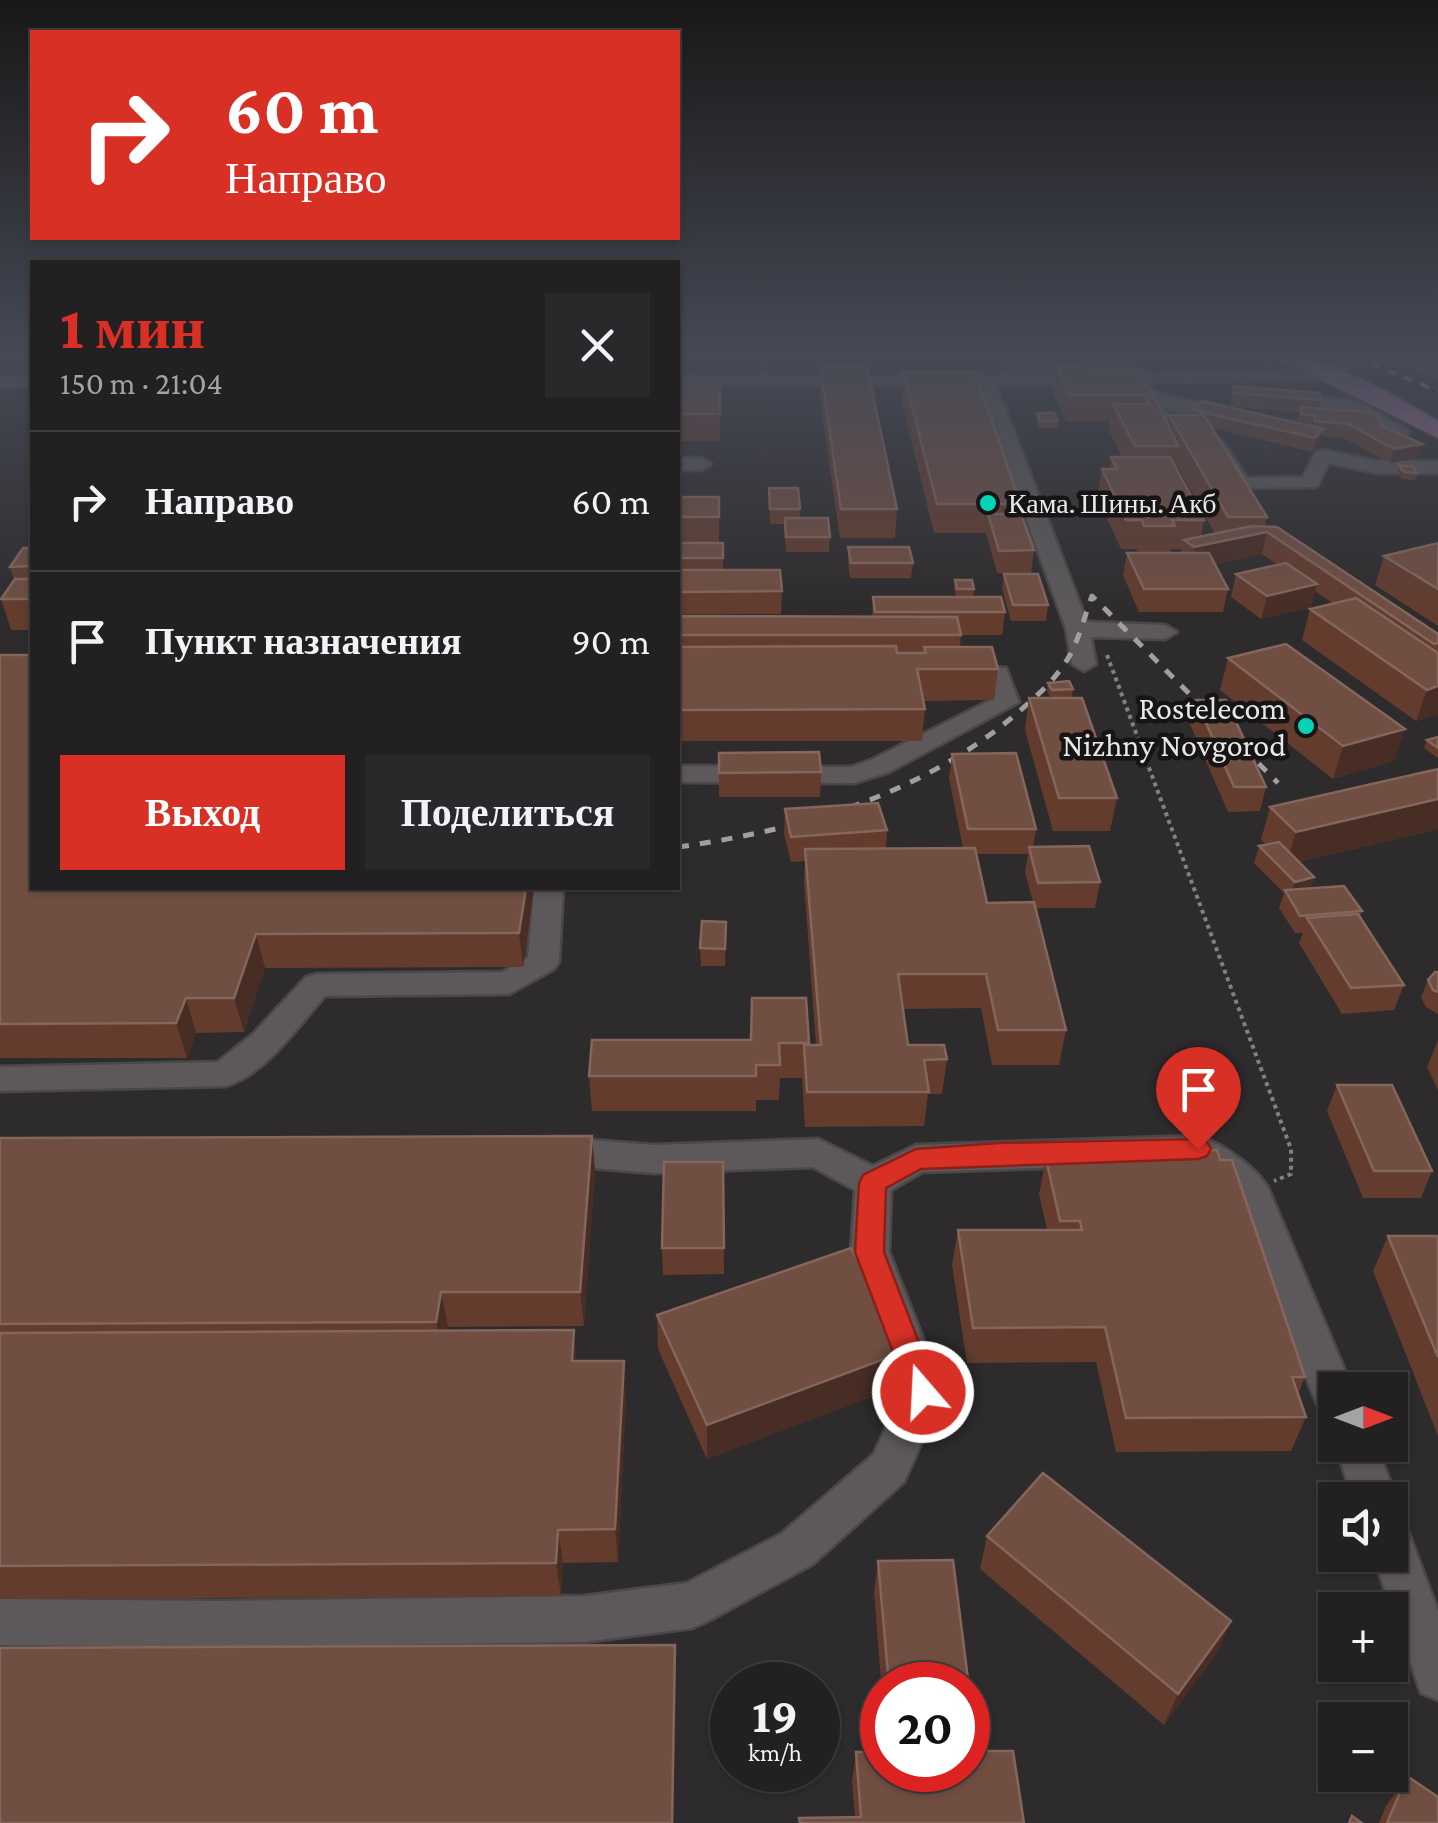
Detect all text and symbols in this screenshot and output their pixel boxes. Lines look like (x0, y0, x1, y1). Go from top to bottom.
icon: right (60, 70, 190, 200)
text: 60 m (225, 70, 378, 148)
text: Направо (225, 153, 387, 203)
button: close (545, 293, 650, 398)
text: 1 мин (60, 294, 205, 361)
text: 150 m · 21:04 (60, 365, 223, 401)
icon: right (60, 474, 115, 529)
text: Направо (145, 480, 294, 522)
text: 60 m (572, 480, 650, 522)
place label: Кама. Шины. Акб (1008, 488, 1216, 519)
marker: Кама. Шины. Акб (977, 492, 999, 514)
icon: arrive (60, 614, 115, 669)
text: Пункт назначения (145, 620, 462, 662)
text: 90 m (572, 620, 650, 662)
place label: Rostelecom Nizhny Novgorod (1062, 690, 1286, 763)
marker: Rostelecom Nizhny Novgorod (1295, 715, 1317, 737)
button: Выход (60, 755, 345, 870)
button: Поделиться (365, 755, 650, 870)
pin (1156, 1047, 1241, 1150)
icon: arrive (1171, 1062, 1226, 1117)
position arrow (871, 1340, 975, 1444)
north arrow (1318, 1372, 1408, 1462)
map controls (1318, 1372, 1408, 1792)
button: sound (1318, 1482, 1408, 1572)
button: + (1318, 1592, 1408, 1682)
speed limit sign: 20 (860, 1662, 990, 1792)
text: 19 (752, 1687, 798, 1743)
button: − (1318, 1702, 1408, 1792)
text: km/h (748, 1739, 802, 1766)

